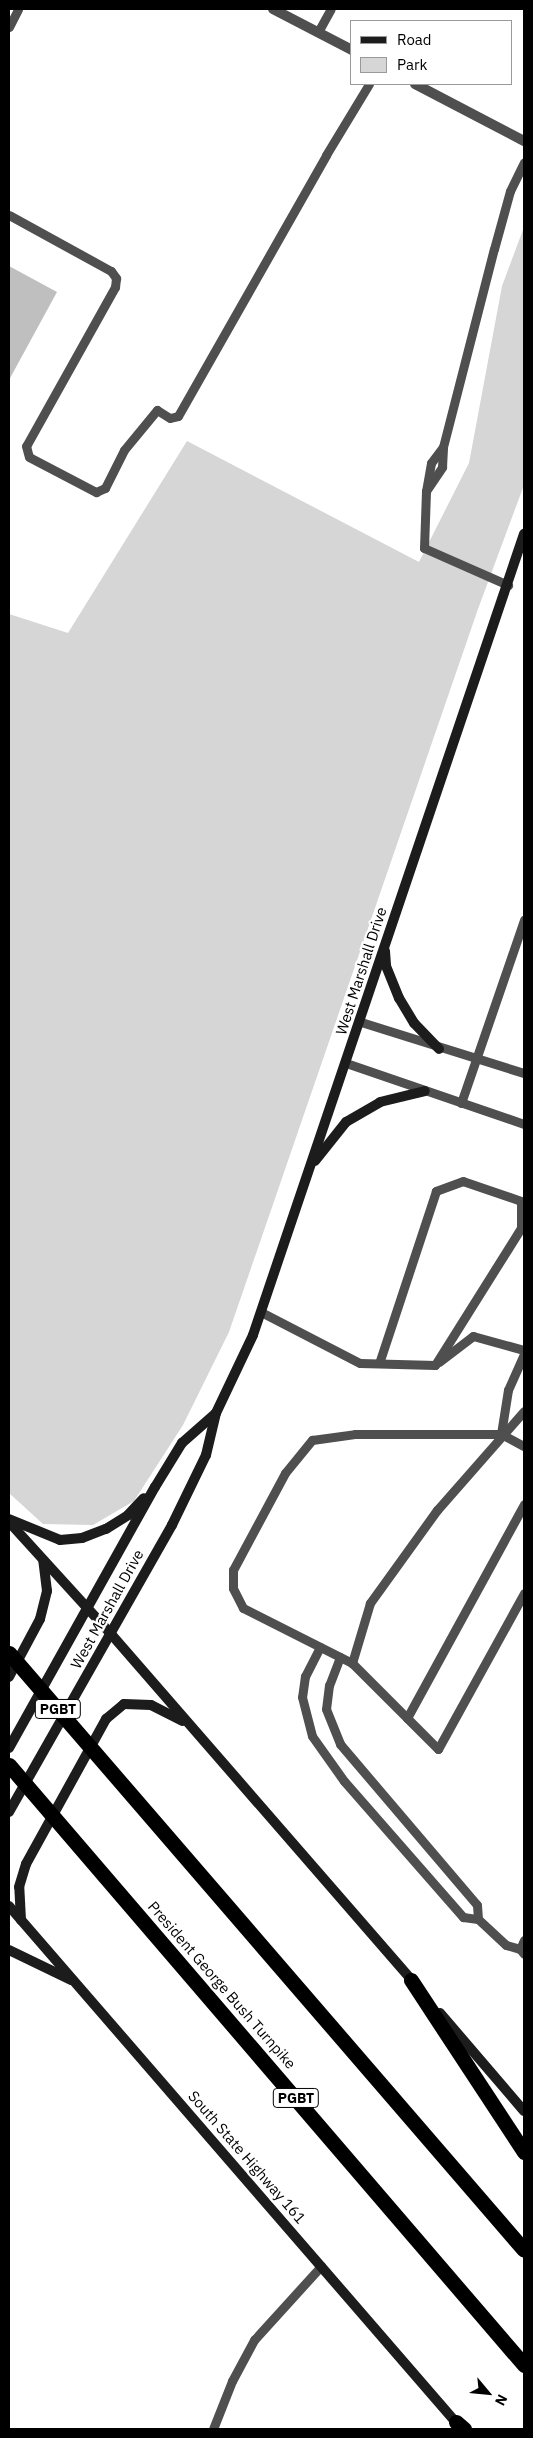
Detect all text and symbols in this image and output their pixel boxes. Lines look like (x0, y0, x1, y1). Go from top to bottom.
legend (350, 20, 513, 85)
text: Road (397, 30, 432, 49)
text: Park (397, 55, 427, 74)
street label: West Marshall Drive (332, 905, 390, 1037)
street label: West Marshall Drive (67, 1546, 147, 1672)
road number: PGBT (34, 1698, 82, 1720)
street label: President George Bush Turnpike (144, 1898, 300, 2072)
road number: PGBT (272, 2086, 320, 2110)
street label: South State Highway 161 (184, 2087, 310, 2227)
north arrow (463, 2368, 513, 2418)
text: N (491, 2391, 512, 2409)

